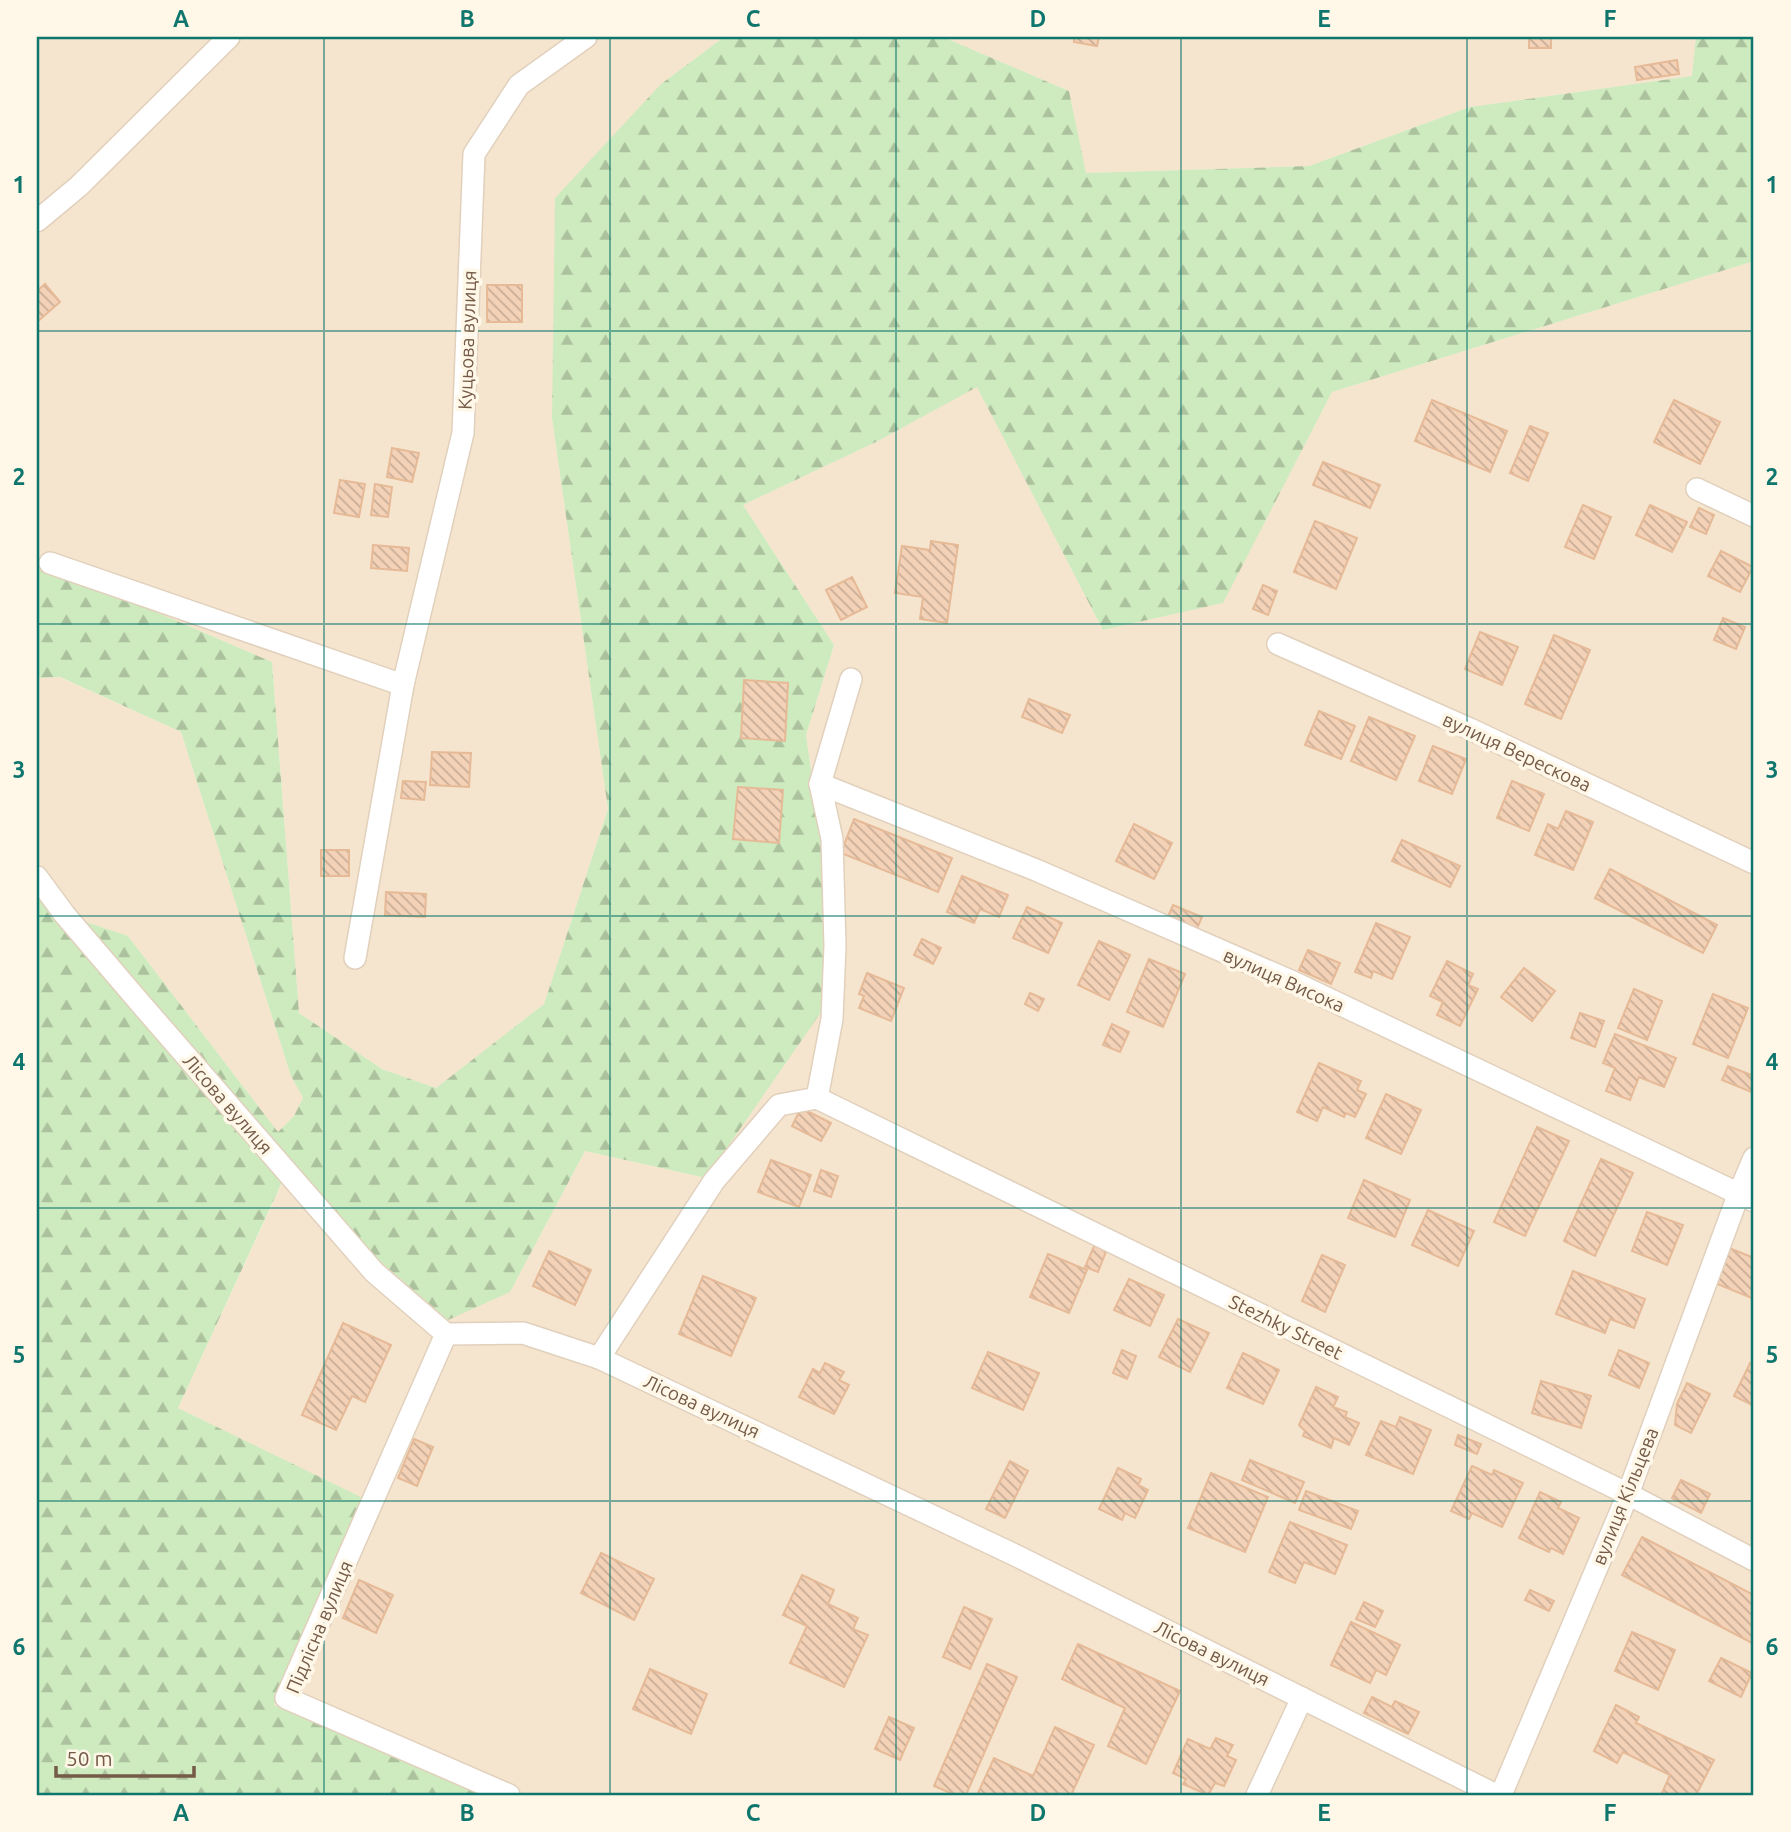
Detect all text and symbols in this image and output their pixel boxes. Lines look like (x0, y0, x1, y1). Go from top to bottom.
text: A (173, 6, 189, 31)
text: B (459, 6, 475, 31)
text: C (746, 6, 761, 31)
text: D (1030, 6, 1046, 31)
text: E (1317, 6, 1331, 31)
text: F (1604, 6, 1617, 31)
text: 1 (13, 172, 25, 197)
text: 1 (1766, 172, 1778, 197)
street label: Куцьова вулиця (454, 270, 480, 410)
text: 2 (13, 464, 25, 489)
text: 2 (1766, 464, 1778, 489)
street label: вулиця Верескова (1439, 708, 1595, 796)
text: 3 (13, 757, 25, 782)
text: 3 (1766, 757, 1778, 782)
street label: вулиця Висока (1220, 944, 1348, 1016)
text: 4 (13, 1049, 26, 1074)
text: 4 (1766, 1049, 1779, 1074)
street label: Лісова вулиця (179, 1050, 277, 1158)
street label: Stezhky Street (1226, 1290, 1347, 1364)
text: 5 (13, 1342, 25, 1367)
text: 5 (1766, 1342, 1778, 1367)
street label: Лісова вулиця (641, 1370, 763, 1442)
street label: вулиця Кільцева (1587, 1424, 1663, 1568)
street label: Підлісна вулиця (281, 1557, 357, 1697)
street label: Лісова вулиця (1151, 1616, 1273, 1690)
text: 6 (13, 1634, 26, 1659)
text: 6 (1766, 1634, 1779, 1659)
scale bar (56, 1734, 194, 1778)
text: 50 m (66, 1746, 113, 1770)
text: A (173, 1800, 189, 1825)
text: B (459, 1800, 475, 1825)
text: C (746, 1800, 761, 1825)
text: D (1030, 1800, 1046, 1825)
text: E (1317, 1800, 1331, 1825)
text: F (1604, 1800, 1617, 1825)

